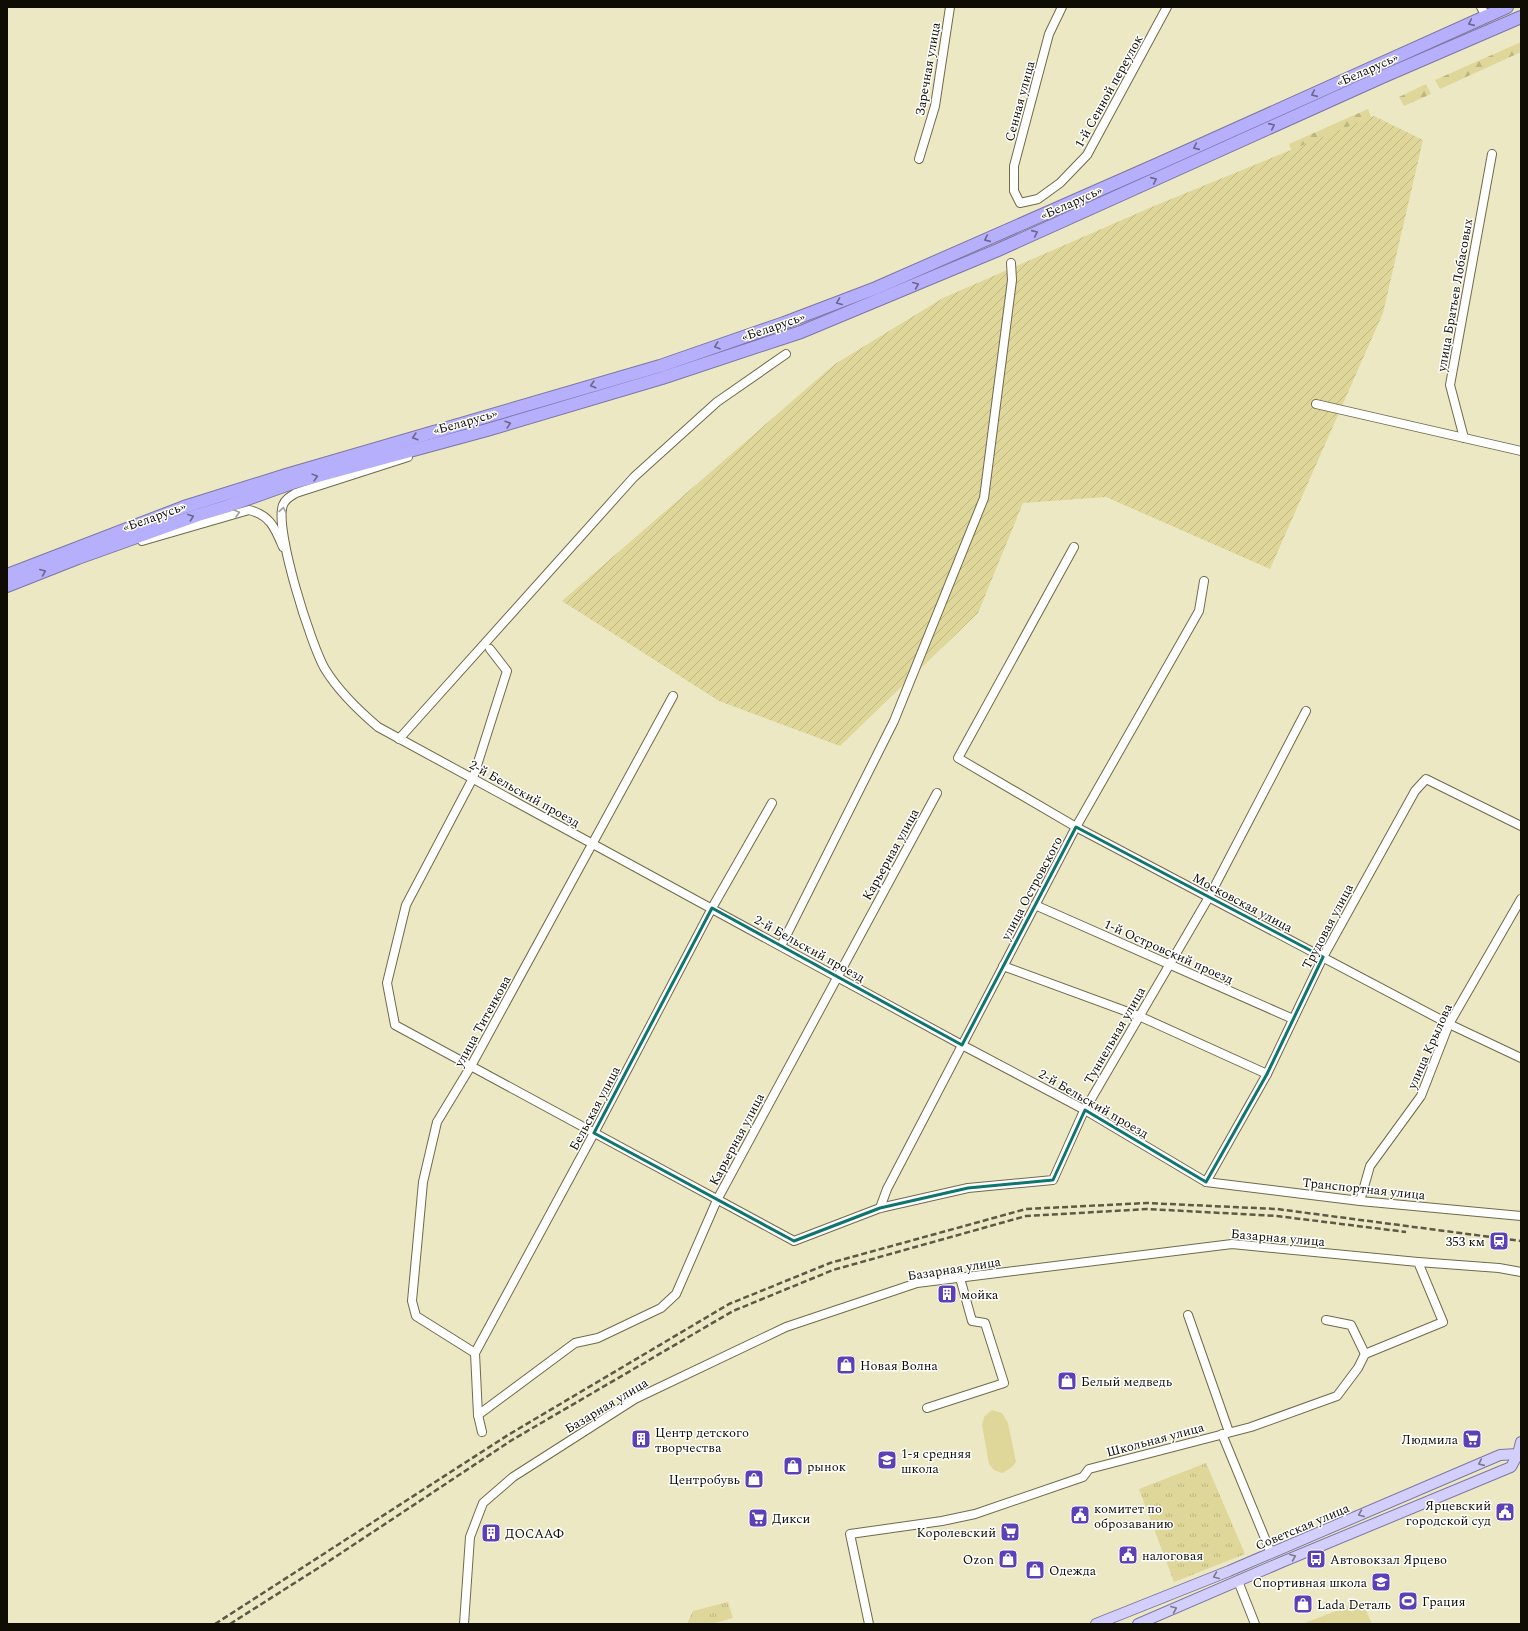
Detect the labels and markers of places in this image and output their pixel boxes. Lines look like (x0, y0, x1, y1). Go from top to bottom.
station icon: 353 км (1488, 1230, 1510, 1252)
place label: 353 км (1446, 1232, 1485, 1252)
building icon: мойка (936, 1283, 958, 1305)
place label: мойка (961, 1285, 999, 1305)
shop icon: Новая Волна (835, 1354, 857, 1376)
place label: Новая Волна (860, 1356, 938, 1376)
shop icon: Белый медведь (1056, 1370, 1078, 1392)
place label: Белый медведь (1081, 1372, 1173, 1392)
place label: Центр детского творчества (655, 1423, 749, 1458)
building icon: Центр детского творчества (630, 1428, 652, 1450)
supermarket icon: Людмила (1461, 1428, 1483, 1450)
place label: Людмила (1402, 1430, 1459, 1450)
place label: 1-я средняя школа (901, 1444, 971, 1479)
school or university icon: 1-я средняя школа (876, 1449, 898, 1471)
shop icon: рынок (782, 1455, 804, 1477)
place label: рынок (807, 1457, 846, 1477)
shop icon: Центробувь (743, 1468, 765, 1490)
place label: Центробувь (669, 1470, 740, 1490)
place label: Ярцевский городской суд (1406, 1496, 1491, 1531)
place label: комитет по оброзаванию (1094, 1499, 1174, 1534)
public building icon: Ярцевский городской суд (1494, 1501, 1516, 1523)
public building icon: комитет по оброзаванию (1069, 1504, 1091, 1526)
supermarket icon: Дикси (747, 1507, 769, 1529)
place label: Дикси (772, 1509, 810, 1529)
supermarket icon: Королевский (999, 1521, 1021, 1543)
building icon: ДОСААФ (480, 1522, 502, 1544)
place label: Королевский (917, 1523, 996, 1543)
place label: ДОСААФ (505, 1524, 564, 1544)
public building icon: налоговая (1117, 1544, 1139, 1566)
place label: налоговая (1142, 1546, 1203, 1566)
shop icon: Ozon (997, 1548, 1019, 1570)
bus stop icon: Автовокзал Ярцево (1305, 1548, 1327, 1570)
place label: Ozon (963, 1550, 994, 1570)
place label: Автовокзал Ярцево (1330, 1550, 1447, 1570)
shop icon: Одежда (1024, 1559, 1046, 1581)
place label: Одежда (1049, 1561, 1097, 1581)
school or university icon: Спортивная школа (1370, 1571, 1392, 1593)
place label: Спортивная школа (1253, 1573, 1368, 1593)
sports icon: Грация (1397, 1590, 1419, 1612)
place label: Грация (1422, 1592, 1465, 1612)
shop icon: Lada Dеталь (1292, 1593, 1314, 1615)
place label: Lada Dеталь (1317, 1595, 1392, 1615)

